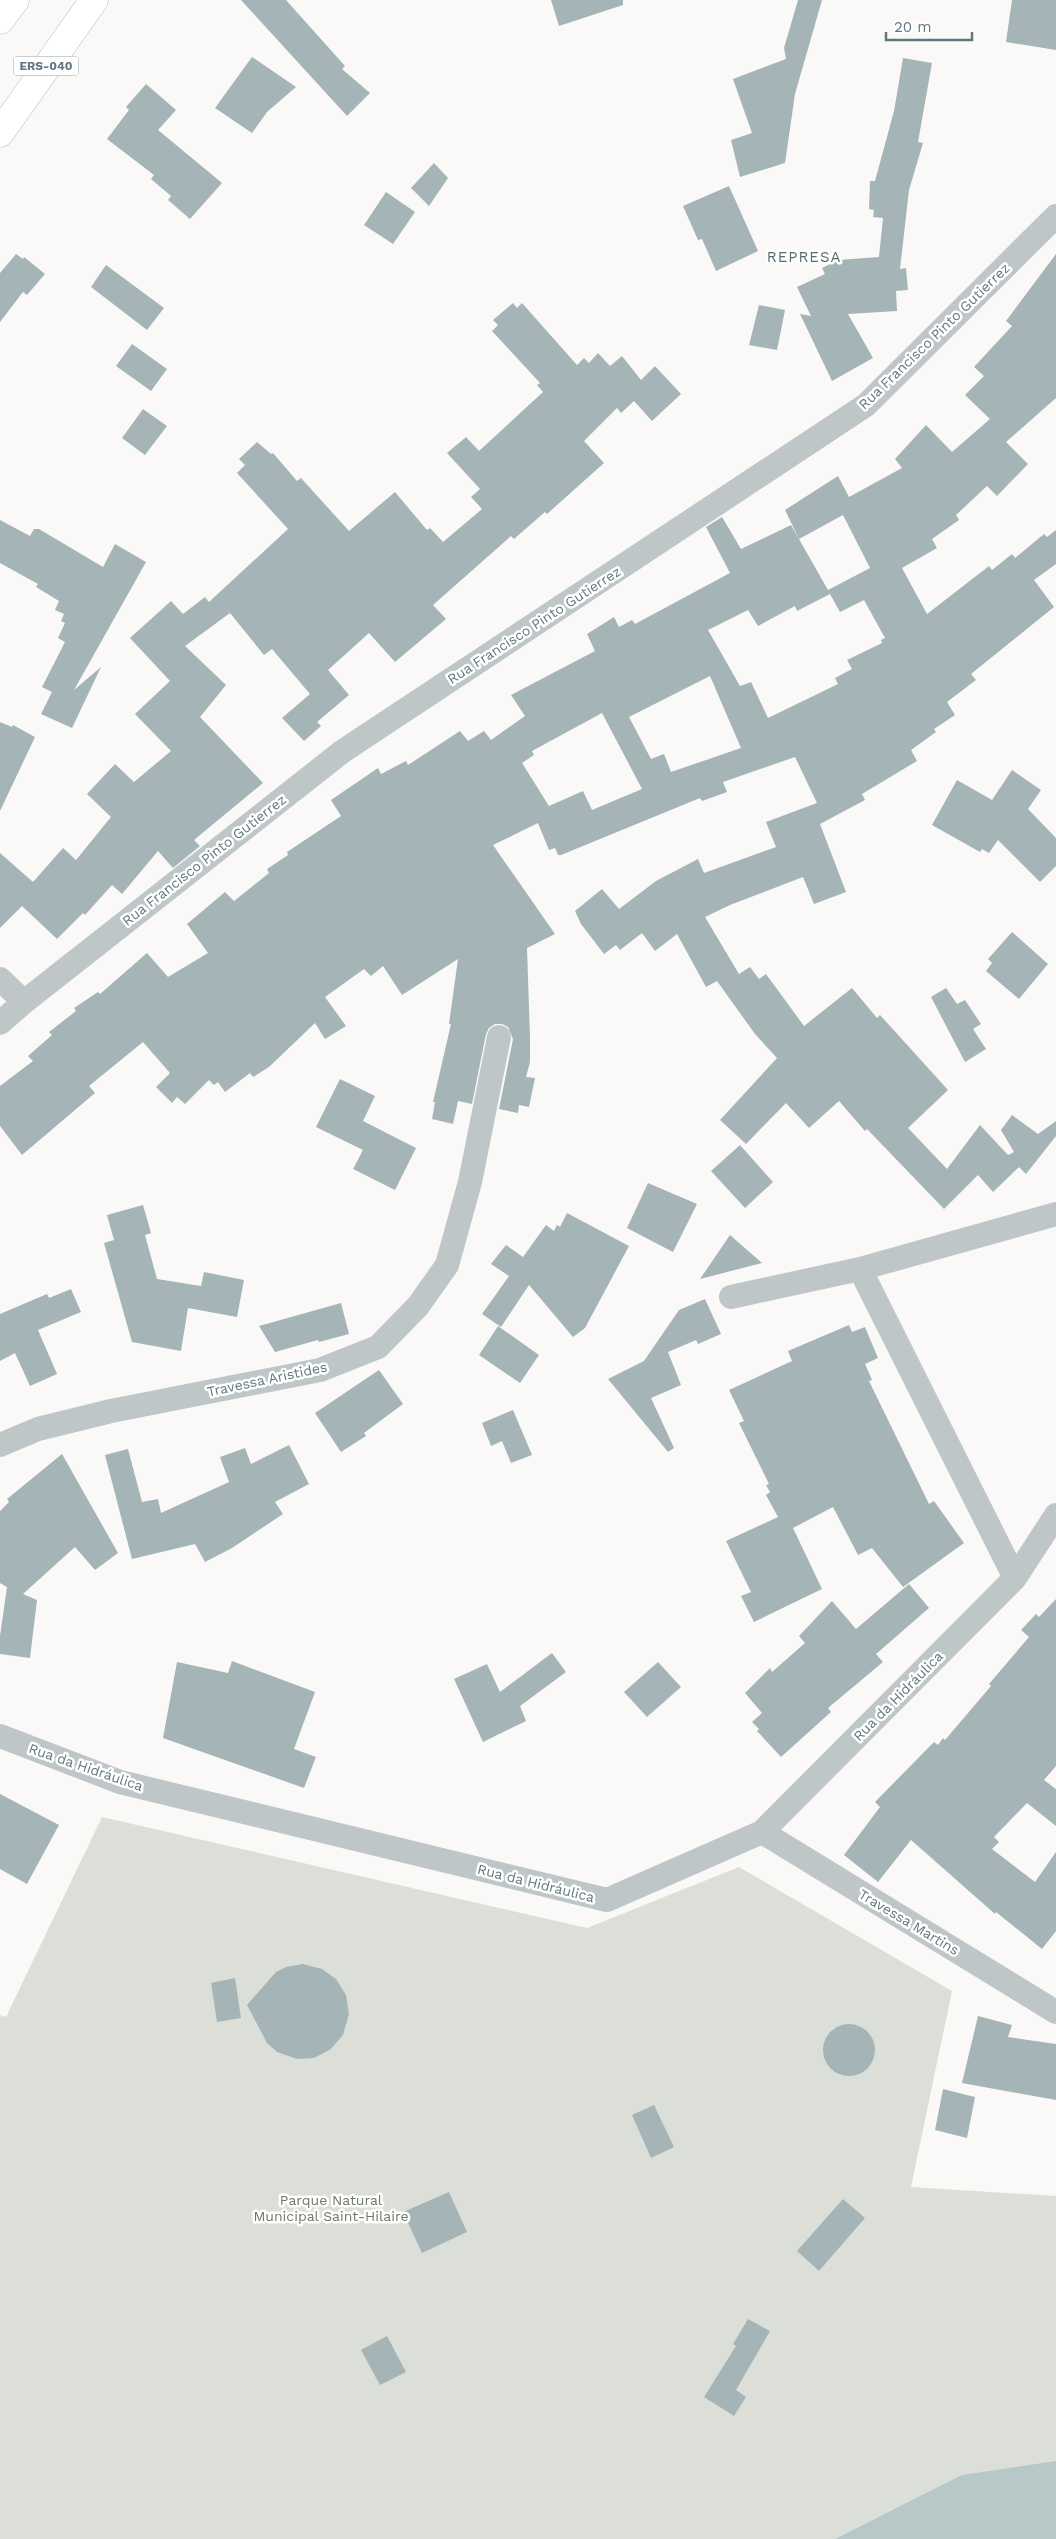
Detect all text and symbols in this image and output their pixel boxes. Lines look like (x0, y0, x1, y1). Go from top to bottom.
scale bar (886, 10, 972, 42)
text: 20 m (894, 18, 932, 36)
road number: ERS-040 (13, 56, 78, 76)
district label: REPRESA (767, 248, 841, 266)
street label: Rua Francisco Pinto Gutierrez (855, 260, 1013, 412)
street label: Rua Francisco Pinto Gutierrez (444, 563, 624, 687)
street label: Rua Francisco Pinto Gutierrez (119, 791, 289, 929)
street label: Travessa Aristides (205, 1358, 329, 1400)
street label: Rua da Hidráulica (850, 1648, 946, 1744)
street label: Rua da Hidráulica (27, 1740, 145, 1794)
street label: Rua da Hidráulica (476, 1861, 596, 1905)
street label: Travessa Martins (856, 1886, 962, 1958)
park label: Parque Natural Municipal Saint-Hilaire (253, 2192, 409, 2224)

